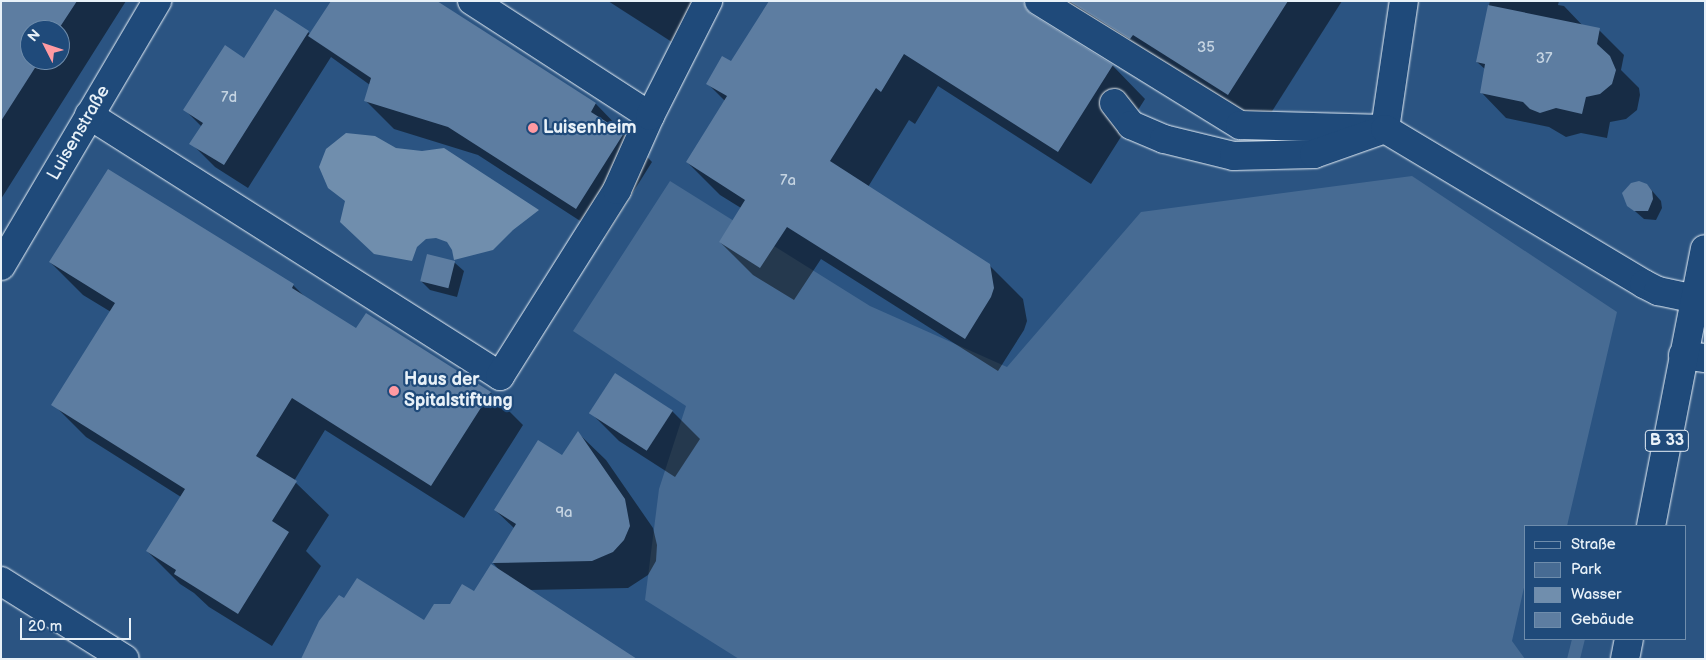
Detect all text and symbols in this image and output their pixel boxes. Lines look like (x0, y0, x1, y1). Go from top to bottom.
north arrow (20, 20, 70, 70)
text: N (24, 26, 44, 45)
house number: 35 (1197, 39, 1215, 57)
house number: 37 (1536, 50, 1552, 68)
street label: Luisenstraße (43, 82, 115, 184)
house number: 7d (221, 89, 237, 107)
place label: Luisenheim (543, 117, 637, 139)
marker: Luisenheim (527, 122, 539, 134)
house number: 7a (780, 172, 796, 190)
place label: Haus der Spitalstiftung (404, 370, 513, 412)
marker: Haus der Spitalstiftung (388, 385, 400, 397)
road number: B 33 (1644, 428, 1690, 454)
house number: 9a (555, 504, 573, 522)
legend (1524, 525, 1686, 640)
text: Straße (1571, 535, 1616, 554)
text: Park (1571, 560, 1601, 579)
text: Wasser (1571, 585, 1621, 604)
scale bar (22, 608, 134, 640)
text: Gebäude (1571, 610, 1634, 629)
text: 20 m (28, 617, 62, 636)

